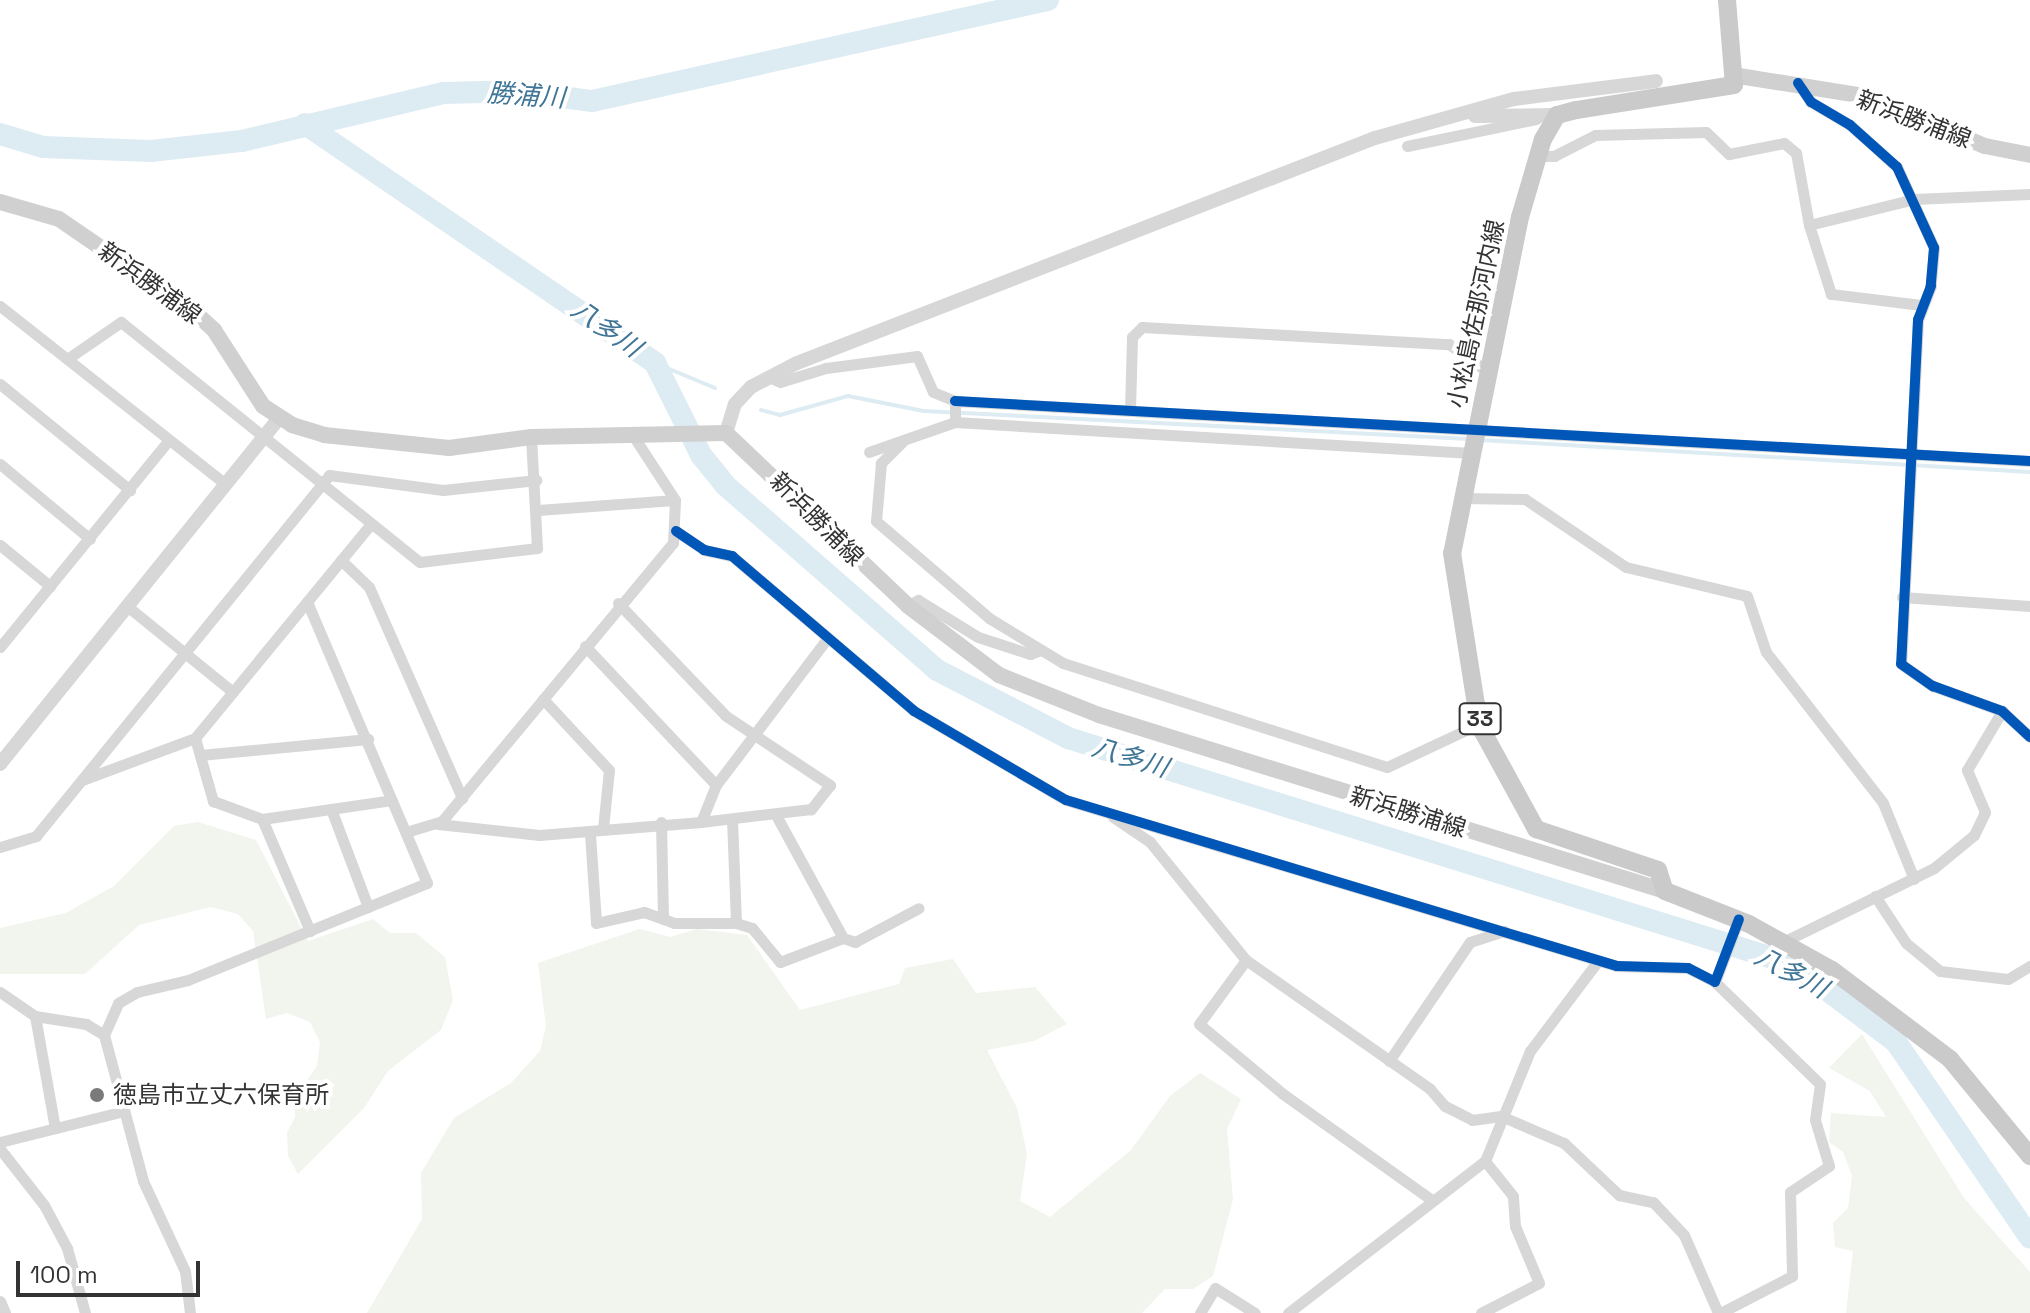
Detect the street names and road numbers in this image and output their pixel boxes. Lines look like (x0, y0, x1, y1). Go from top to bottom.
street label: 新浜勝浦線 (1853, 84, 1975, 154)
street label: 小松島佐那河内線 (1442, 217, 1510, 411)
street label: 新浜勝浦線 (93, 236, 207, 330)
street label: 新浜勝浦線 (764, 466, 870, 572)
road number: 33 (1458, 701, 1502, 737)
street label: 新浜勝浦線 (1346, 781, 1470, 843)

